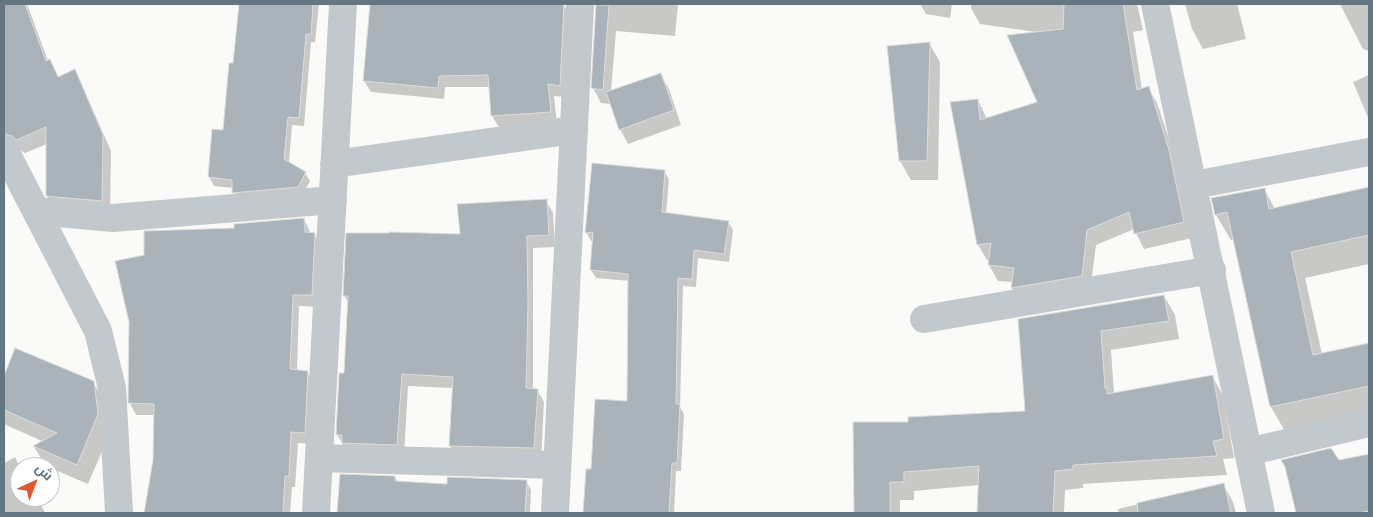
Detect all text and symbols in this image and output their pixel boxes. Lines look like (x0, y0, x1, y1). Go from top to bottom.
north arrow (10, 457, 60, 507)
text: ش (32, 459, 57, 484)

